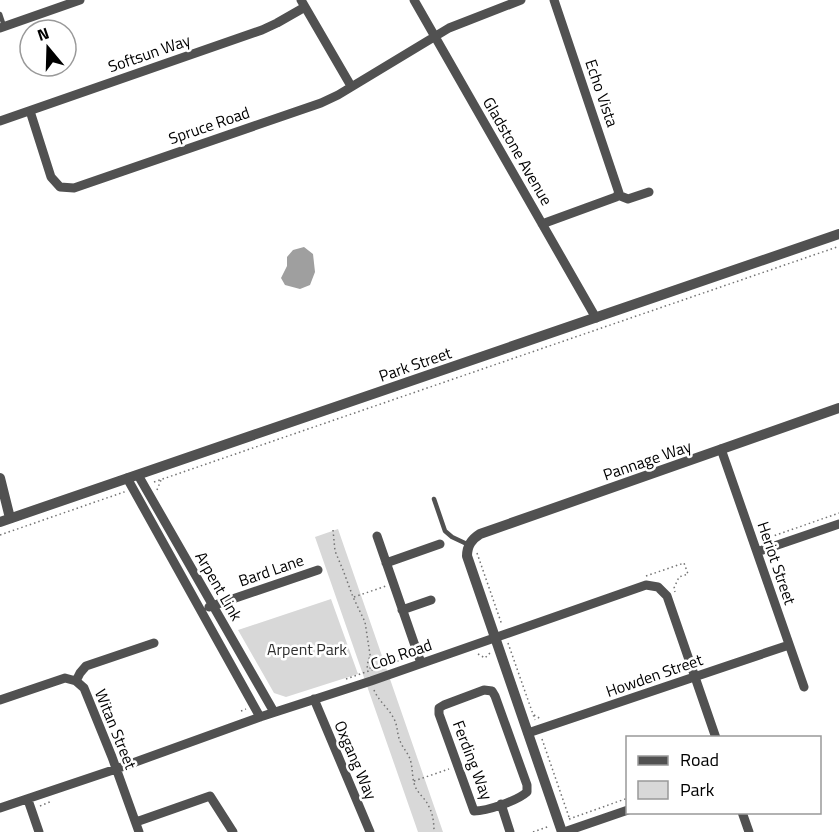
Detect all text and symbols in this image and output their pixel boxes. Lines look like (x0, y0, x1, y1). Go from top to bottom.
north arrow (18, 18, 78, 78)
text: N (34, 21, 52, 47)
street label: Softsun Way (105, 28, 194, 78)
street label: Echo Vista (579, 56, 625, 130)
street label: Gladstone Avenue (477, 92, 559, 210)
street label: Spruce Road (165, 100, 253, 150)
street label: Park Street (375, 340, 455, 388)
street label: Pannage Way (600, 434, 695, 486)
street label: Heriot Street (752, 518, 803, 608)
street label: Arpent Link (189, 547, 249, 625)
street label: Bard Lane (235, 548, 307, 592)
street label: Cob Road (367, 632, 435, 676)
park label: Arpent Park (267, 637, 347, 661)
street label: Howden Street (602, 647, 706, 703)
street label: Witan Street (89, 685, 143, 773)
street label: Oxgang Way (329, 717, 384, 804)
street label: Ferding Way (447, 717, 499, 803)
legend (626, 736, 821, 814)
text: Road (680, 746, 719, 773)
text: Park (680, 776, 715, 803)

